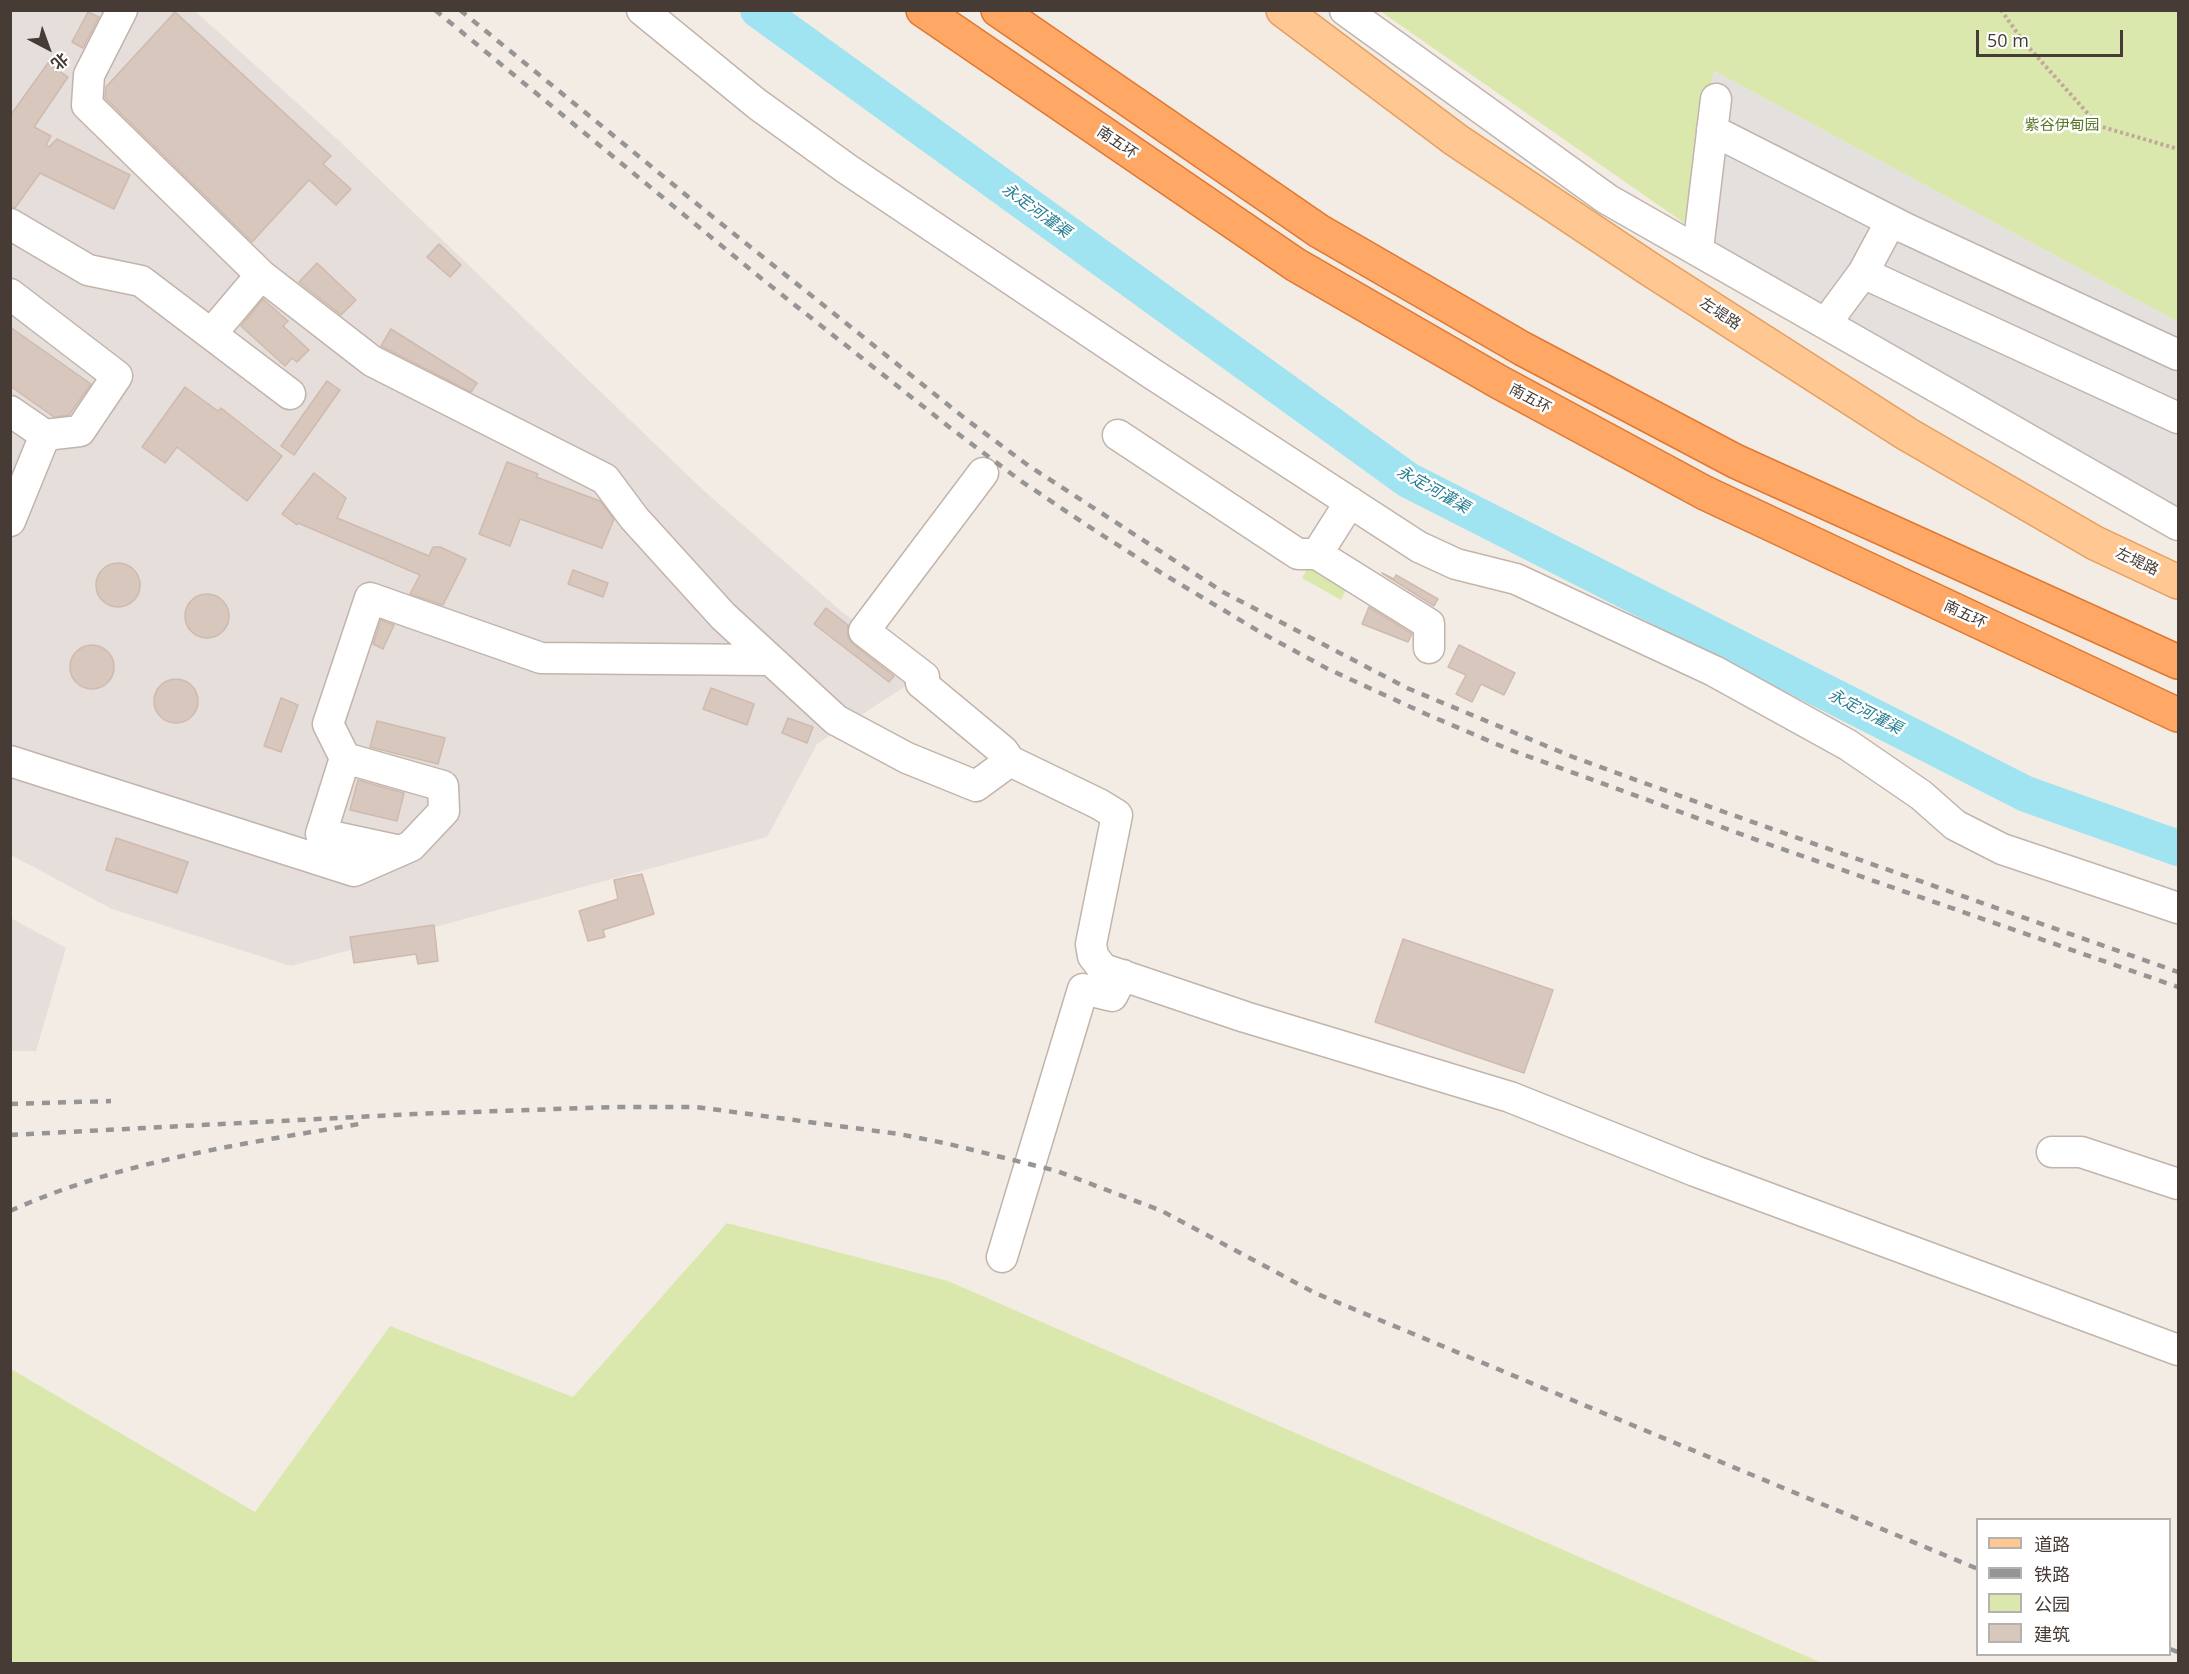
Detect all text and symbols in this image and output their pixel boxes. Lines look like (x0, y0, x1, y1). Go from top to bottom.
north arrow (18, 18, 78, 78)
scale bar (1979, 18, 2126, 56)
text: 50 m (1987, 28, 2029, 52)
text: 北 (47, 48, 73, 75)
park label: 紫谷伊甸园 (2025, 117, 2099, 135)
street label: 南五环 (1093, 123, 1141, 163)
water label: 永定河灌渠 (998, 180, 1074, 242)
street label: 左堤路 (1696, 294, 1744, 334)
street label: 南五环 (1506, 380, 1554, 418)
water label: 永定河灌渠 (1393, 462, 1473, 518)
street label: 左堤路 (2113, 544, 2161, 580)
street label: 南五环 (1941, 597, 1989, 633)
water label: 永定河灌渠 (1825, 685, 1905, 739)
legend (1976, 1518, 2171, 1656)
text: 道路 (2034, 1532, 2070, 1556)
text: 铁路 (2034, 1562, 2070, 1586)
text: 公园 (2034, 1592, 2070, 1616)
text: 建筑 (2034, 1622, 2070, 1646)

